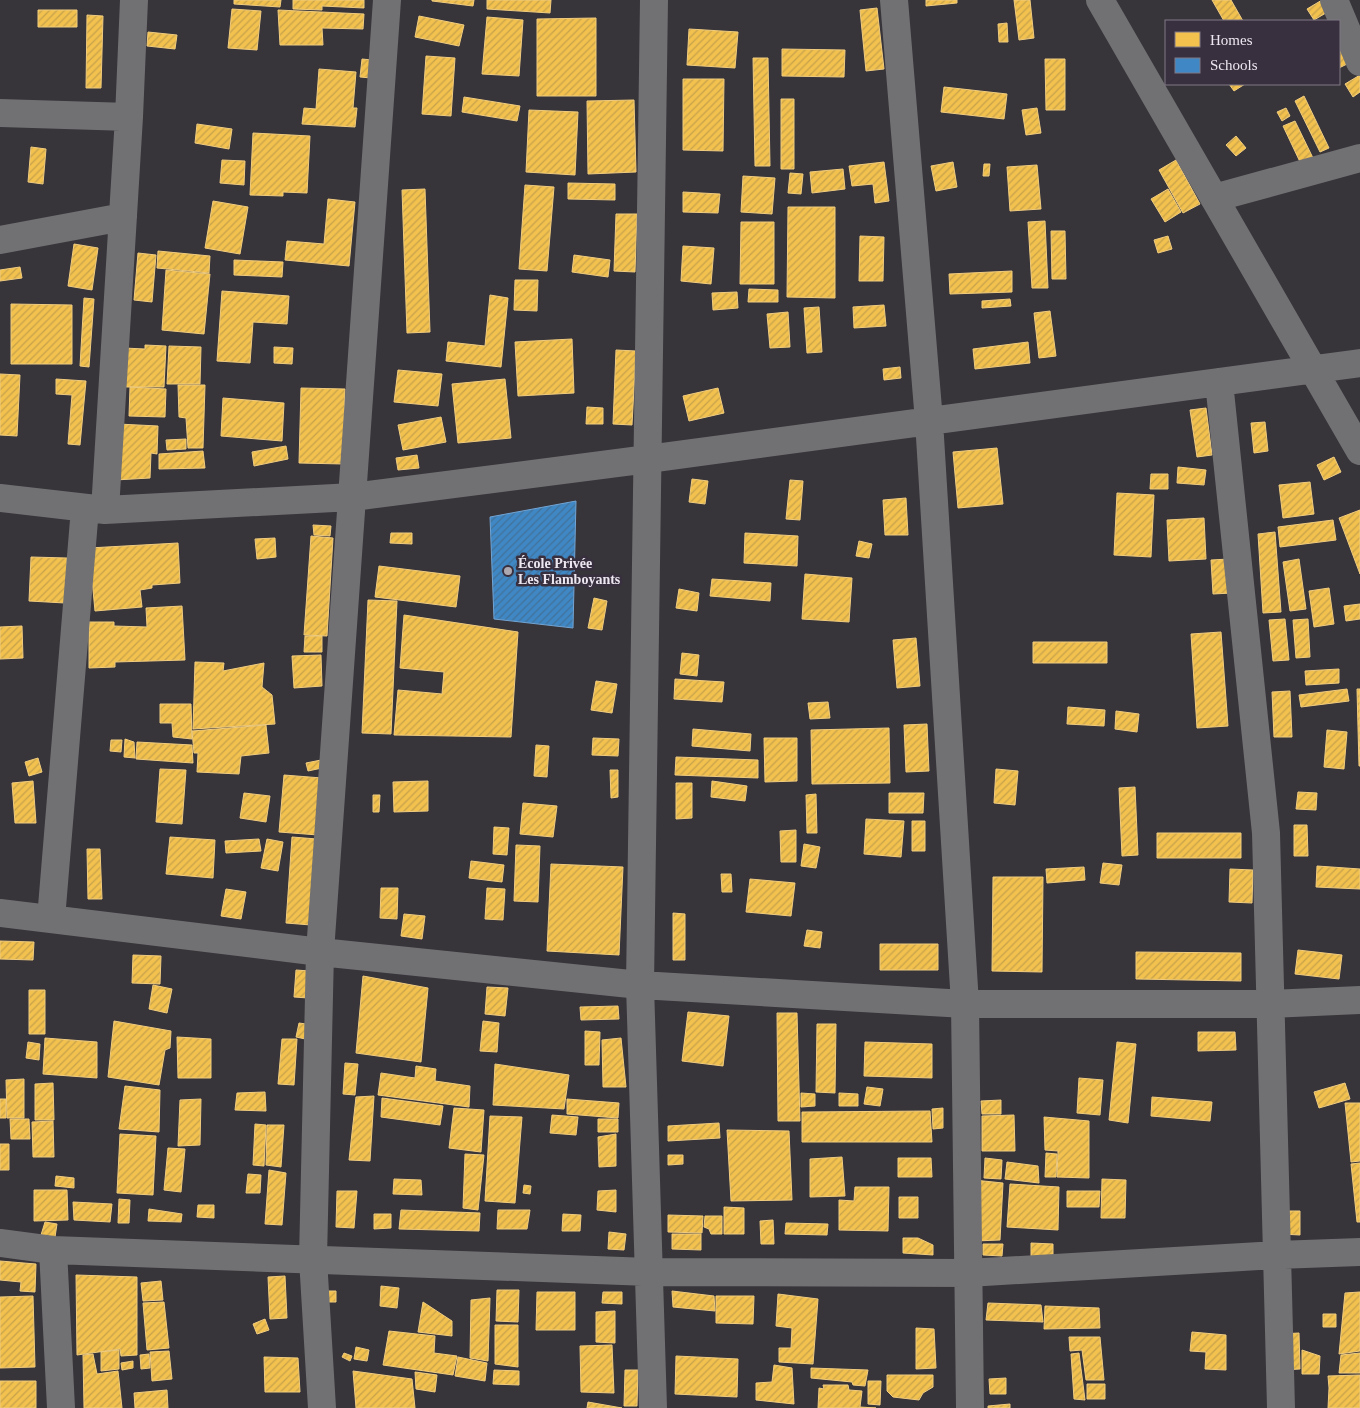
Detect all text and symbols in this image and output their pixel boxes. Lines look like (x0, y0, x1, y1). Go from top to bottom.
legend (1165, 20, 1340, 85)
text: Homes (1210, 32, 1253, 48)
text: Schools (1210, 57, 1258, 73)
place label: École Privée Les Flamboyants (518, 555, 621, 587)
marker: École Privée Les Flamboyants (502, 565, 514, 577)

